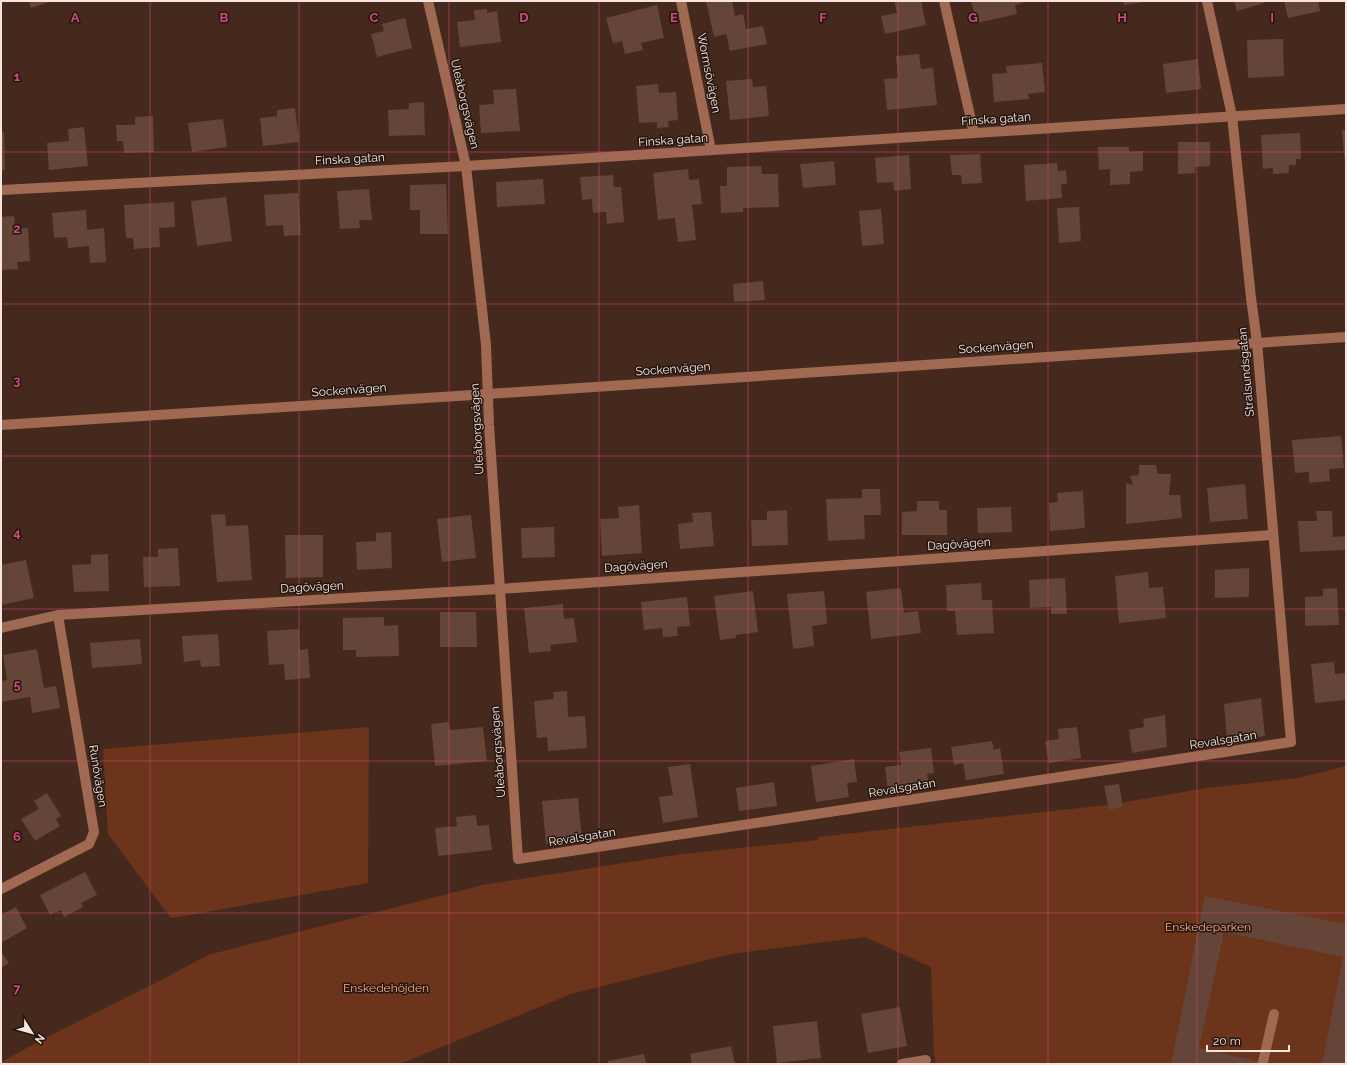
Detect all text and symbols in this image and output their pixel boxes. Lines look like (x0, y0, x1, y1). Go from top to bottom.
text: A (71, 10, 80, 25)
text: B (220, 10, 229, 25)
text: C (370, 10, 379, 25)
text: D (519, 10, 529, 25)
text: E (670, 10, 678, 25)
text: F (819, 10, 827, 25)
text: G (968, 10, 978, 25)
text: H (1117, 10, 1127, 25)
text: I (1270, 10, 1274, 25)
street label: Wormsövägen (694, 32, 724, 114)
street label: Uleåborgsvägen (448, 58, 482, 150)
text: 1 (14, 69, 21, 84)
street label: Finska gatan (961, 110, 1031, 128)
street label: Finska gatan (638, 131, 708, 149)
street label: Finska gatan (315, 150, 385, 168)
text: 2 (13, 221, 21, 236)
street label: Stralsundsgatan (1235, 327, 1257, 417)
street label: Sockenvägen (958, 337, 1034, 357)
street label: Sockenvägen (635, 359, 711, 379)
text: 3 (13, 373, 21, 388)
street label: Sockenvägen (311, 380, 387, 400)
street label: Uleåborgsvägen (468, 383, 486, 475)
text: 4 (13, 525, 21, 540)
street label: Dagövägen (927, 535, 991, 553)
street label: Dagövägen (604, 557, 668, 575)
street label: Dagövägen (280, 578, 344, 596)
text: 5 (13, 677, 21, 692)
street label: Uleåborgsvägen (488, 706, 508, 798)
street label: Revalsgatan (1188, 728, 1258, 752)
street label: Runövägen (86, 744, 110, 808)
street label: Revalsgatan (867, 776, 937, 800)
street label: Revalsgatan (547, 825, 617, 849)
text: 6 (13, 829, 21, 844)
park label: Enskedeparken (1165, 920, 1251, 934)
text: 7 (13, 981, 21, 996)
park label: Enskedehöjden (343, 981, 429, 995)
north arrow (12, 1013, 52, 1053)
scale bar (1207, 1027, 1289, 1053)
text: N (32, 1031, 47, 1046)
text: 20 m (1213, 1034, 1241, 1048)

